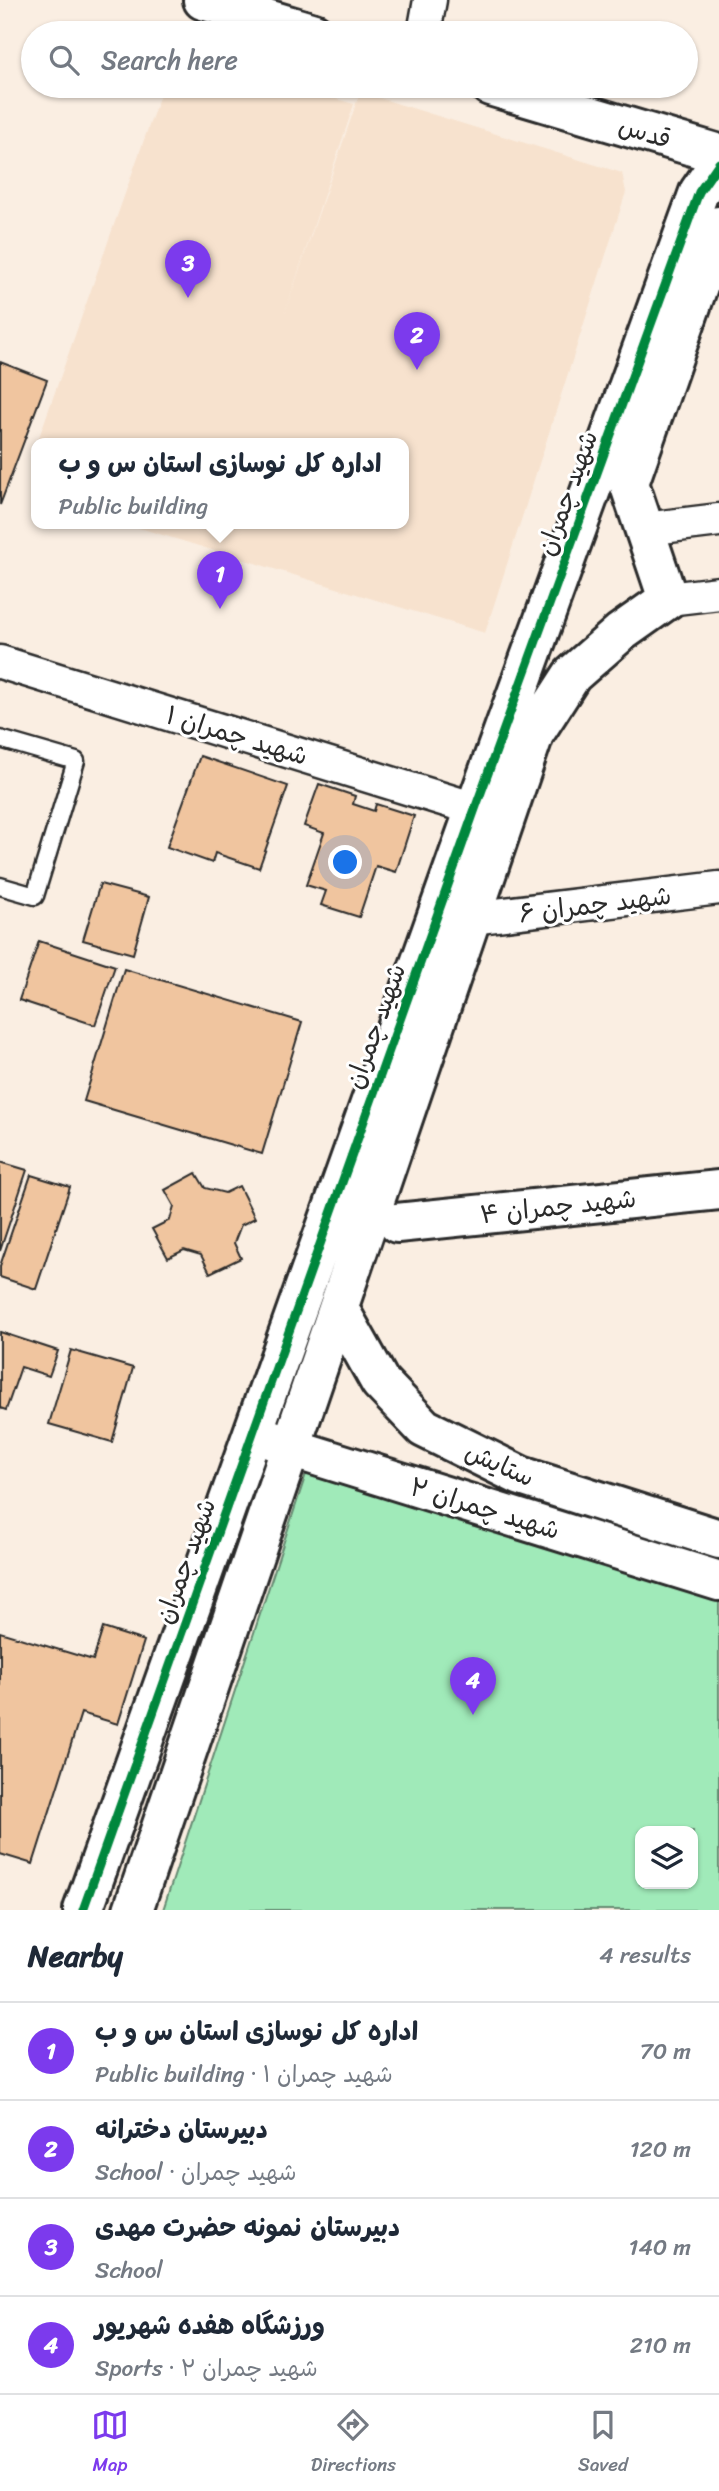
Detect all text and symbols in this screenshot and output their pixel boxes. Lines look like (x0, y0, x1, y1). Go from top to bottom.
search box (21, 21, 698, 98)
text: Search here (101, 37, 238, 83)
icon: search (45, 41, 83, 79)
street label: قدس (613, 102, 677, 162)
pin: 3 (165, 240, 211, 298)
pin: 2 (394, 312, 440, 370)
street label: شهید چمران (523, 424, 611, 562)
popup (31, 438, 409, 529)
text: اداره کل نوسازی استان س و ب (58, 440, 382, 486)
text: Public building (58, 486, 208, 527)
pin: 1 (197, 551, 243, 609)
street label: شهید چمران ۱ (160, 692, 314, 778)
your location (328, 845, 362, 879)
street label: شهید چمران ۶ (516, 872, 674, 936)
street label: شهید چمران (331, 957, 419, 1095)
street label: شهید چمران ۴ (478, 1175, 638, 1237)
street label: ستایش (458, 1428, 542, 1500)
street label: شهید چمران ۲ (404, 1463, 566, 1553)
street label: شهید چمران (141, 1492, 229, 1630)
pin: 4 (450, 1657, 496, 1715)
map controls (635, 1826, 698, 1889)
button: layers (635, 1826, 698, 1889)
text: Nearby (28, 1929, 123, 1983)
text: 4 results (599, 1935, 691, 1976)
text: اداره کل نوسازی استان س و ب (95, 2008, 418, 2054)
text: 1 (46, 2031, 56, 2072)
text: 70 m (640, 2031, 691, 2072)
text: Public building · شهید چمران ۱ (95, 2054, 393, 2095)
text: دبیرستان دخترانه (95, 2106, 268, 2152)
text: 2 (44, 2129, 58, 2170)
text: 120 m (630, 2129, 691, 2170)
text: School · شهید چمران (95, 2152, 297, 2193)
text: دبیرستان نمونه حضرت مهدی (95, 2204, 400, 2250)
text: 3 (45, 2227, 57, 2268)
text: 140 m (629, 2227, 691, 2268)
text: School (95, 2250, 163, 2291)
text: ورزشگاه هفده شهریور (95, 2302, 325, 2348)
text: 4 (44, 2325, 58, 2366)
text: 210 m (630, 2325, 691, 2366)
text: Sports · شهید چمران ۲ (95, 2348, 318, 2389)
tab: Map (91, 2406, 129, 2481)
tab: Directions (311, 2406, 396, 2481)
tab: Saved (578, 2406, 628, 2481)

